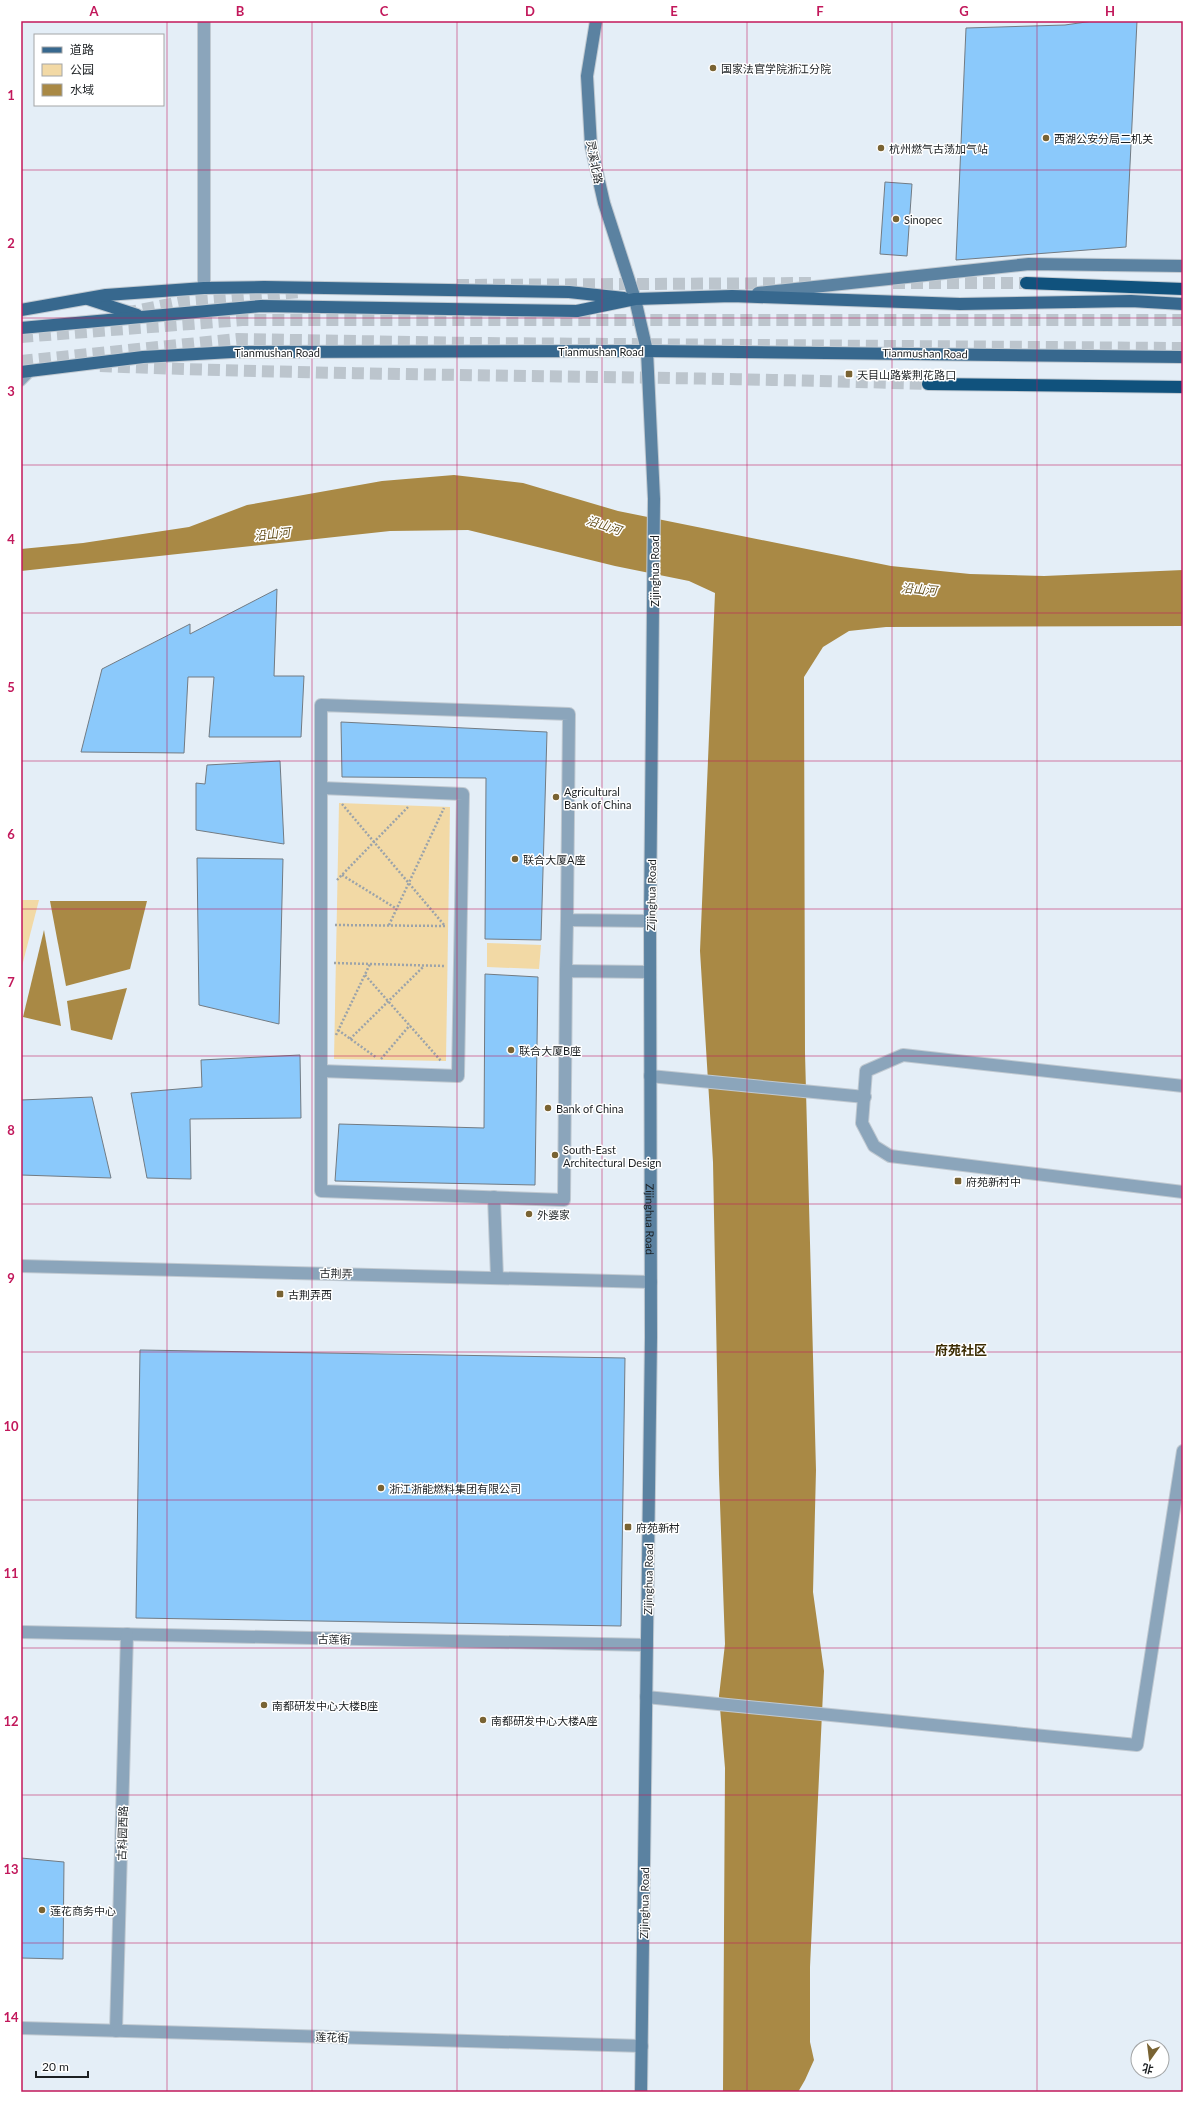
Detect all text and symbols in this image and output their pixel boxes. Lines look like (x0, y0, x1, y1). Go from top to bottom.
text: A (88, 3, 99, 19)
text: B (236, 3, 245, 19)
text: C (380, 3, 389, 19)
text: D (525, 3, 535, 19)
text: E (670, 3, 678, 19)
text: F (816, 3, 824, 19)
text: G (959, 3, 969, 19)
text: H (1105, 3, 1115, 19)
legend (34, 34, 164, 106)
text: 道路 (70, 42, 94, 57)
text: 公园 (70, 62, 94, 77)
place label: 国家法官学院浙江分院 (721, 62, 831, 75)
marker: 国家法官学院浙江分院 (708, 63, 718, 73)
text: 水域 (70, 82, 94, 97)
text: 1 (7, 87, 15, 103)
place label: 西湖公安分局二机关 (1054, 132, 1153, 145)
marker: 西湖公安分局二机关 (1041, 133, 1051, 143)
street label: 灵溪北路 (584, 139, 606, 185)
place label: 杭州燃气古荡加气站 (889, 142, 988, 155)
marker: 杭州燃气古荡加气站 (876, 143, 886, 153)
place label: Sinopec (904, 213, 942, 226)
marker: Sinopec (891, 214, 901, 224)
text: 2 (7, 235, 15, 251)
street label: Tianmushan Road (558, 345, 644, 358)
street label: Tianmushan Road (234, 346, 320, 359)
street label: Tianmushan Road (882, 346, 968, 360)
place label: 天目山路紫荆花路口 (857, 368, 956, 381)
marker: 天目山路紫荆花路口 (844, 369, 854, 379)
text: 3 (7, 383, 15, 399)
water label: 沿山河 (585, 512, 625, 538)
water label: 沿山河 (253, 524, 293, 543)
text: 4 (7, 531, 15, 547)
street label: Zijinghua Road (648, 535, 661, 607)
water label: 沿山河 (900, 580, 940, 598)
text: 5 (7, 679, 15, 695)
place label: Agricultural Bank of China (564, 785, 631, 811)
marker: Agricultural Bank of China (551, 792, 561, 802)
text: 6 (7, 826, 15, 842)
place label: 联合大厦A座 (523, 853, 585, 866)
marker: 联合大厦A座 (510, 854, 520, 864)
street label: Zijinghua Road (644, 859, 658, 931)
text: 7 (7, 974, 15, 990)
place label: 联合大厦B座 (519, 1044, 581, 1057)
marker: 联合大厦B座 (506, 1045, 516, 1055)
place label: Bank of China (556, 1102, 623, 1115)
marker: Bank of China (543, 1103, 553, 1113)
text: 8 (7, 1122, 15, 1138)
place label: South-East Architectural Design (563, 1143, 661, 1169)
marker: South-East Architectural Design (550, 1150, 560, 1160)
place label: 府苑新村中 (966, 1175, 1021, 1188)
marker: 府苑新村中 (953, 1176, 963, 1186)
street label: Zijinghua Road (644, 1184, 657, 1255)
place label: 外婆家 (537, 1208, 570, 1221)
marker: 外婆家 (524, 1209, 534, 1219)
street label: 古荆弄 (319, 1266, 353, 1280)
text: 9 (7, 1270, 15, 1286)
place label: 古荆弄西 (288, 1288, 332, 1301)
marker: 古荆弄西 (275, 1289, 285, 1299)
district label: 府苑社区 (935, 1342, 987, 1358)
text: 10 (3, 1418, 19, 1434)
place label: 浙江浙能燃料集团有限公司 (389, 1482, 521, 1495)
marker: 浙江浙能燃料集团有限公司 (376, 1483, 386, 1493)
place label: 府苑新村 (636, 1521, 680, 1534)
marker: 府苑新村 (623, 1522, 633, 1532)
street label: Zijinghua Road (641, 1543, 655, 1615)
text: 11 (3, 1565, 19, 1581)
street label: 古莲街 (317, 1632, 351, 1646)
place label: 南都研发中心大楼B座 (272, 1699, 378, 1712)
marker: 南都研发中心大楼B座 (259, 1700, 269, 1710)
text: 12 (3, 1713, 19, 1729)
place label: 南都研发中心大楼A座 (491, 1714, 597, 1727)
marker: 南都研发中心大楼A座 (478, 1715, 488, 1725)
street label: 古科园西路 (115, 1805, 129, 1861)
text: 13 (3, 1861, 19, 1877)
street label: Zijinghua Road (637, 1867, 651, 1939)
place label: 莲花商务中心 (50, 1904, 116, 1917)
marker: 莲花商务中心 (37, 1905, 47, 1915)
text: 14 (3, 2009, 19, 2025)
street label: 莲花街 (315, 2030, 349, 2044)
north arrow (1130, 2039, 1170, 2079)
scale bar (36, 2053, 88, 2079)
text: 20 m (42, 2059, 69, 2074)
text: 北 (1141, 2062, 1154, 2077)

